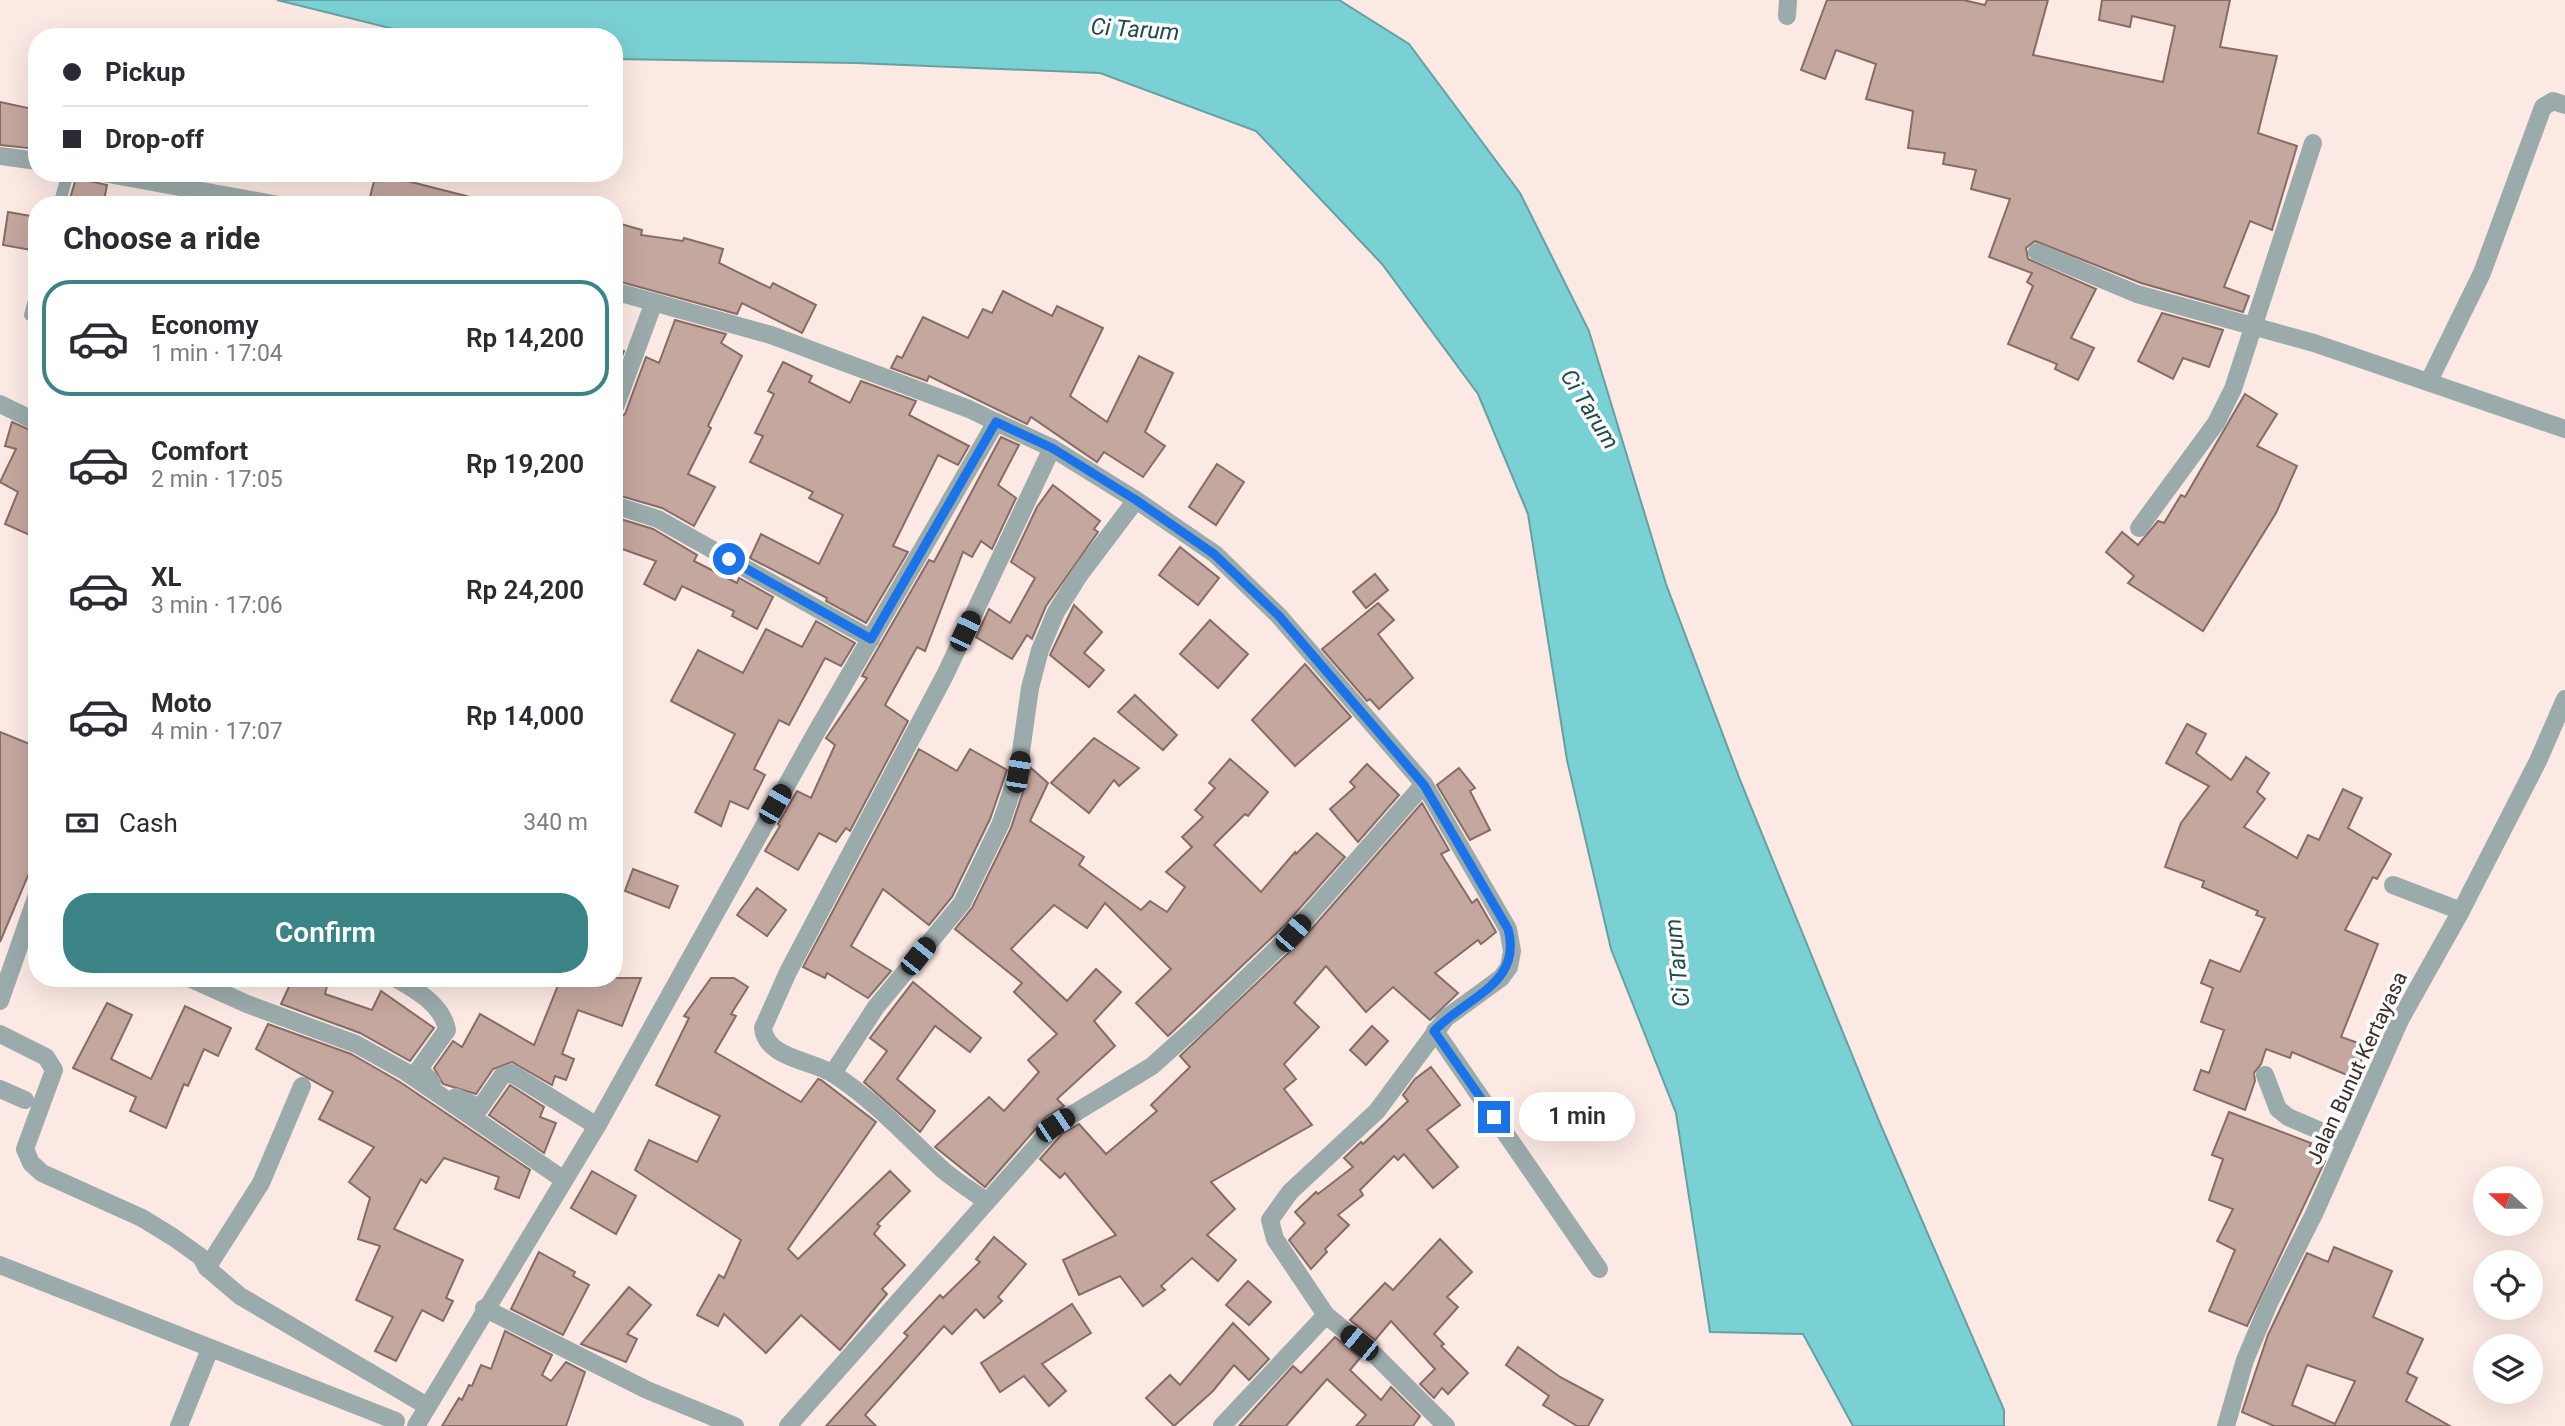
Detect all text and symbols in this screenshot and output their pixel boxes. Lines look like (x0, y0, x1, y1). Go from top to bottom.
water label: Ci Tarum (1090, 13, 1180, 46)
text: Pickup (105, 57, 185, 87)
text: Drop-off (105, 124, 204, 154)
text: Choose a ride (63, 219, 260, 257)
icon: car (67, 307, 130, 370)
text: Economy (151, 310, 258, 340)
text: Rp 14,200 (466, 323, 584, 353)
text: 1 min · 17:04 (151, 340, 283, 367)
water label: Ci Tarum (1555, 364, 1625, 454)
icon: car (67, 433, 130, 496)
text: Comfort (151, 436, 248, 466)
text: Rp 19,200 (466, 449, 584, 479)
text: 2 min · 17:05 (151, 466, 283, 493)
route start (713, 543, 745, 575)
icon: car (67, 559, 130, 622)
text: XL (151, 562, 182, 592)
text: Rp 24,200 (466, 575, 584, 605)
text: 3 min · 17:06 (151, 592, 283, 619)
car (947, 608, 984, 654)
icon: car (67, 685, 130, 748)
text: Moto (151, 688, 212, 718)
text: Rp 14,000 (466, 701, 584, 731)
text: 4 min · 17:07 (151, 718, 283, 745)
car (1005, 750, 1032, 794)
car (756, 781, 795, 827)
icon: cash (63, 804, 101, 842)
text: Cash (119, 808, 178, 838)
text: 340 m (523, 809, 588, 836)
button: Confirm (63, 893, 588, 973)
car (1272, 910, 1315, 956)
water label: Ci Tarum (1659, 917, 1696, 1008)
car (897, 933, 940, 979)
street label: Jalan Bunut Kertayasa (2302, 968, 2412, 1168)
callout: 1 min (1518, 1092, 1634, 1142)
route end (1478, 1101, 1510, 1133)
text: 1 min (1548, 1103, 1606, 1130)
car (1032, 1105, 1079, 1145)
north arrow (2473, 1166, 2543, 1236)
map controls (2473, 1166, 2543, 1404)
button: locate (2473, 1250, 2543, 1320)
car (1337, 1322, 1382, 1364)
button: layers (2473, 1334, 2543, 1404)

